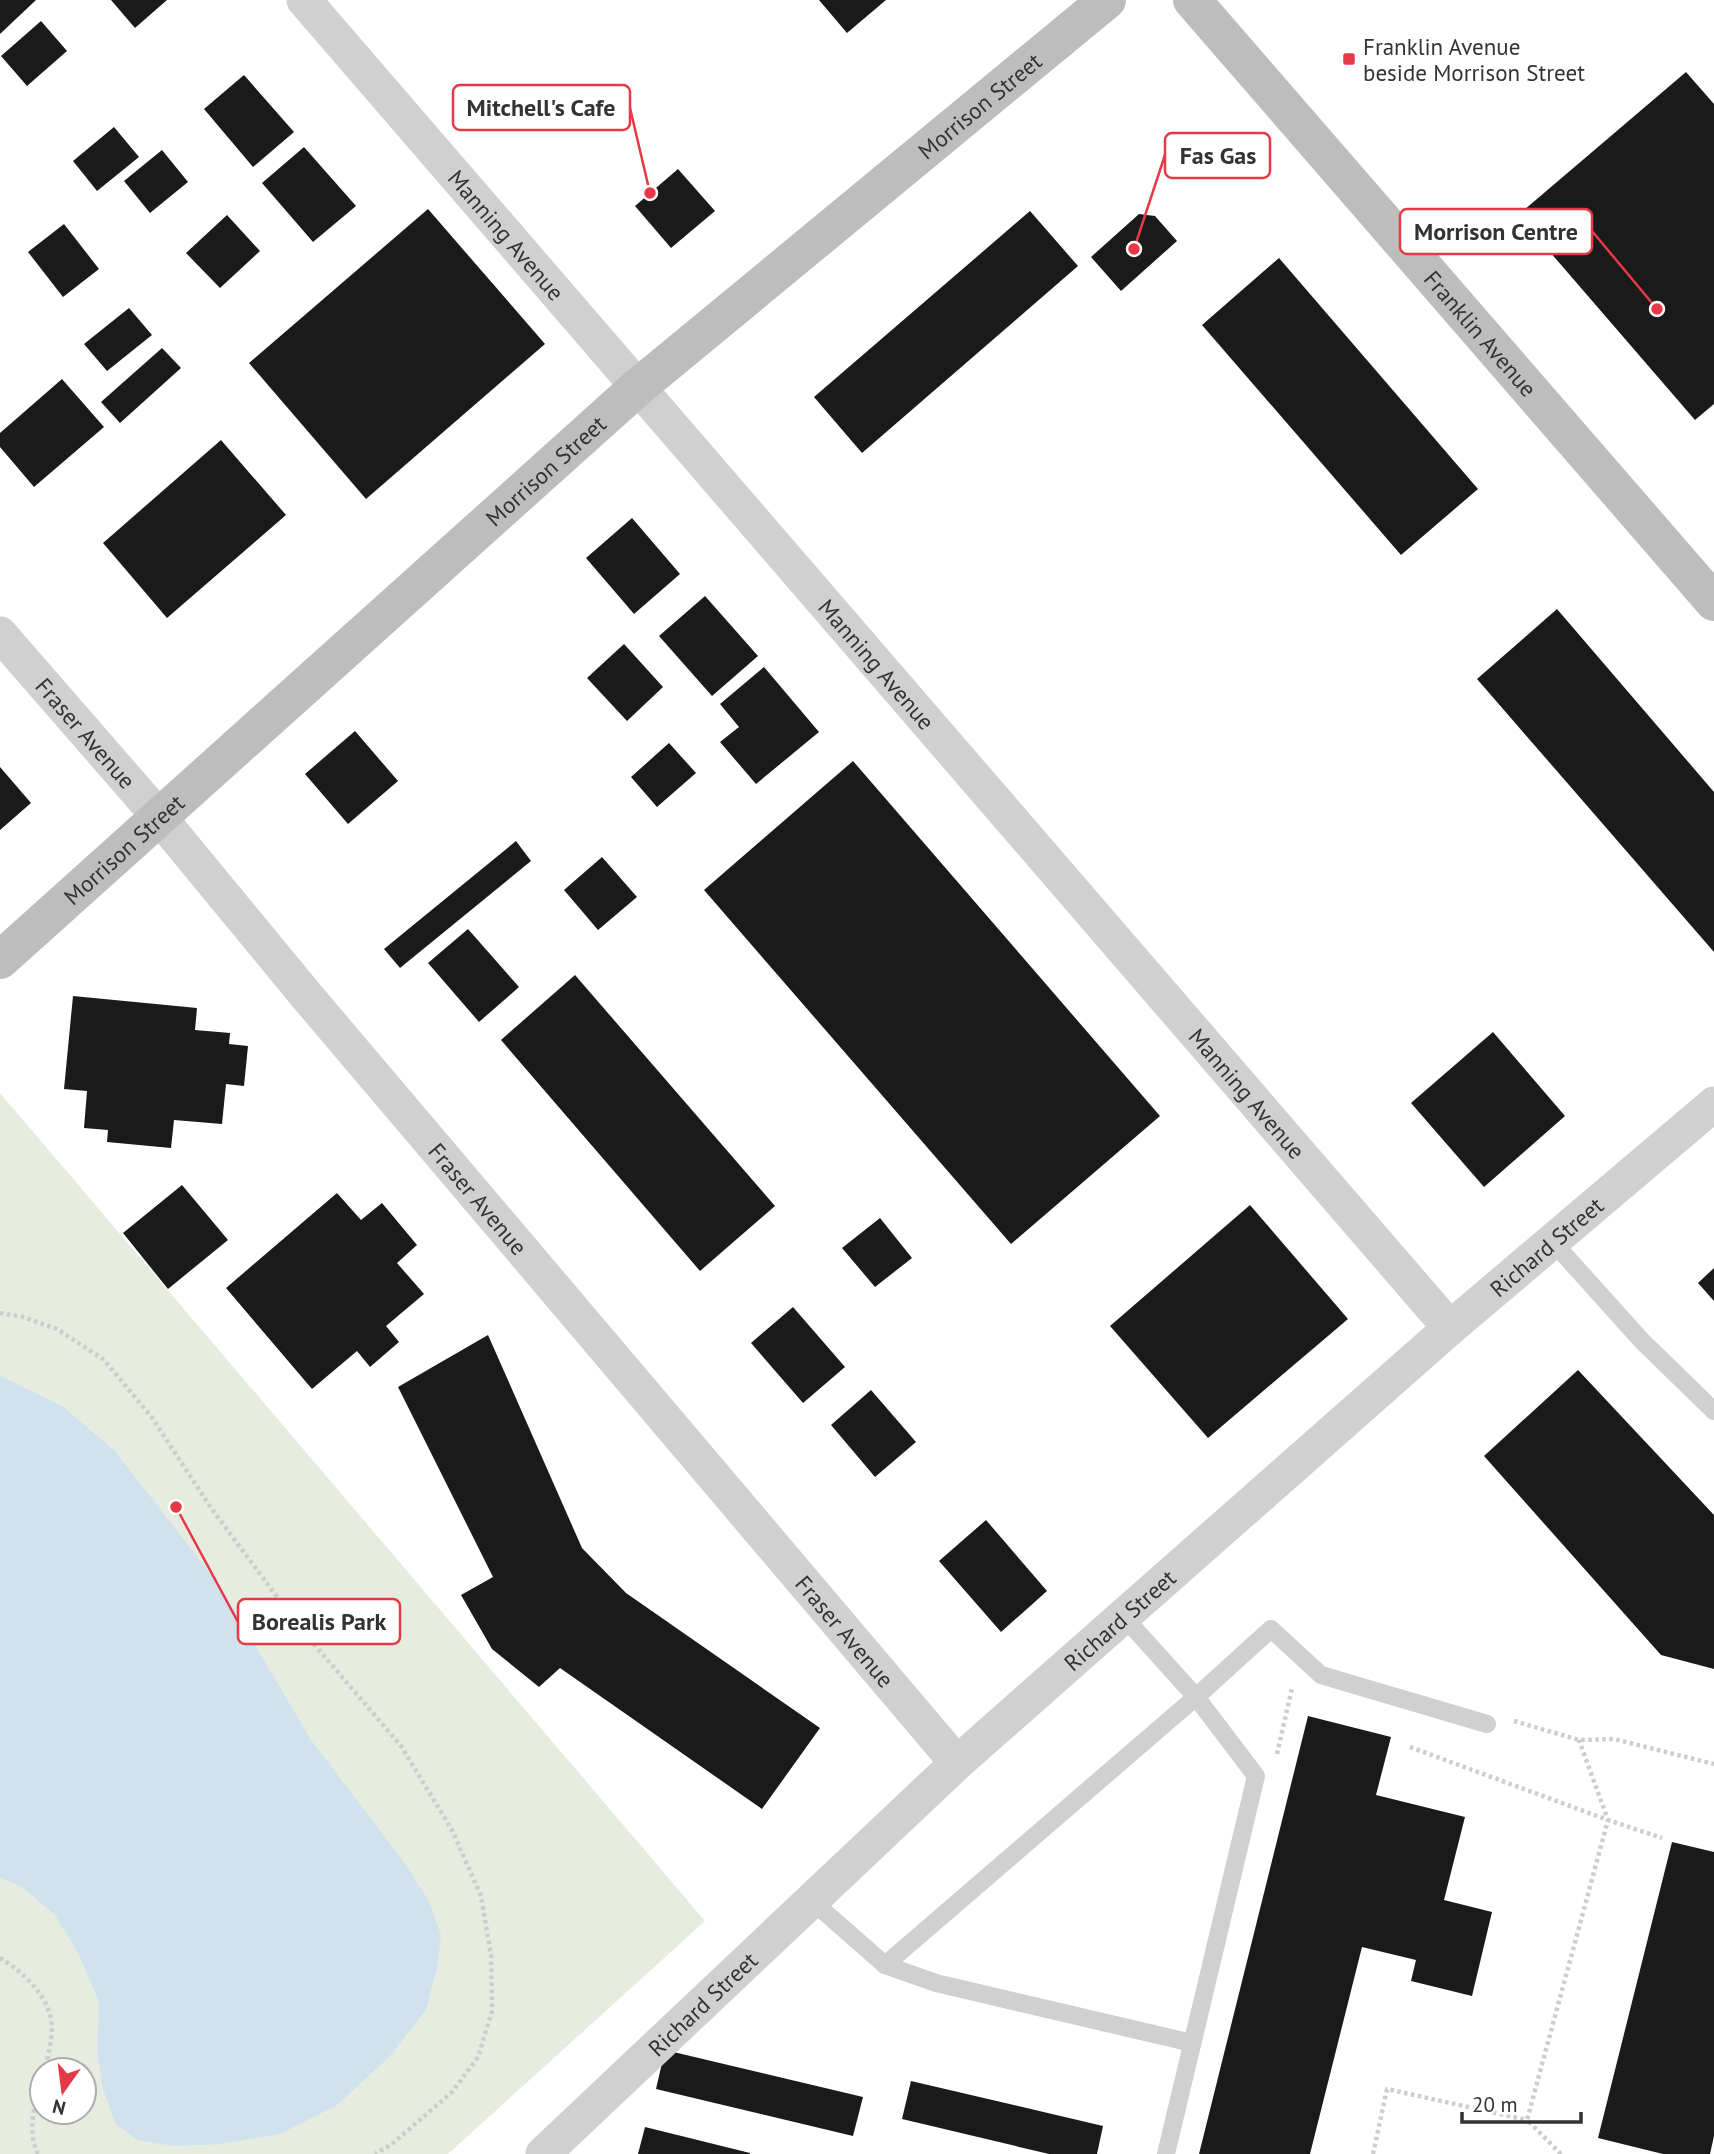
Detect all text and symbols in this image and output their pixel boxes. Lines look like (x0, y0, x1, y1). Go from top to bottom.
place label: Franklin Avenue beside Morrison Street (1363, 32, 1585, 87)
street label: Morrison Street (911, 46, 1047, 165)
marker: Franklin Avenue beside Morrison Street (1341, 51, 1357, 67)
callout: Mitchell's Cafe (453, 85, 630, 130)
text: Mitchell's Cafe (467, 92, 615, 123)
callout: Fas Gas (1165, 133, 1270, 178)
text: Fas Gas (1180, 140, 1256, 171)
street label: Manning Avenue (442, 163, 571, 306)
callout: Morrison Centre (1400, 209, 1592, 254)
text: Morrison Centre (1414, 216, 1578, 247)
street label: Franklin Avenue (1418, 264, 1543, 402)
street label: Morrison Street (479, 409, 612, 532)
street label: Manning Avenue (813, 593, 941, 735)
street label: Fraser Avenue (30, 671, 142, 794)
street label: Morrison Street (57, 787, 190, 911)
street label: Manning Avenue (1183, 1022, 1312, 1164)
street label: Fraser Avenue (423, 1137, 534, 1260)
street label: Richard Street (1484, 1190, 1609, 1303)
street label: Richard Street (1058, 1563, 1181, 1677)
street label: Fraser Avenue (790, 1569, 901, 1693)
callout: Borealis Park (238, 1599, 400, 1644)
text: Borealis Park (252, 1606, 386, 1637)
street label: Richard Street (642, 1945, 763, 2062)
north arrow (28, 2056, 98, 2126)
scale bar (1462, 2080, 1581, 2124)
text: 20 m (1472, 2091, 1518, 2118)
text: N (50, 2094, 68, 2121)

